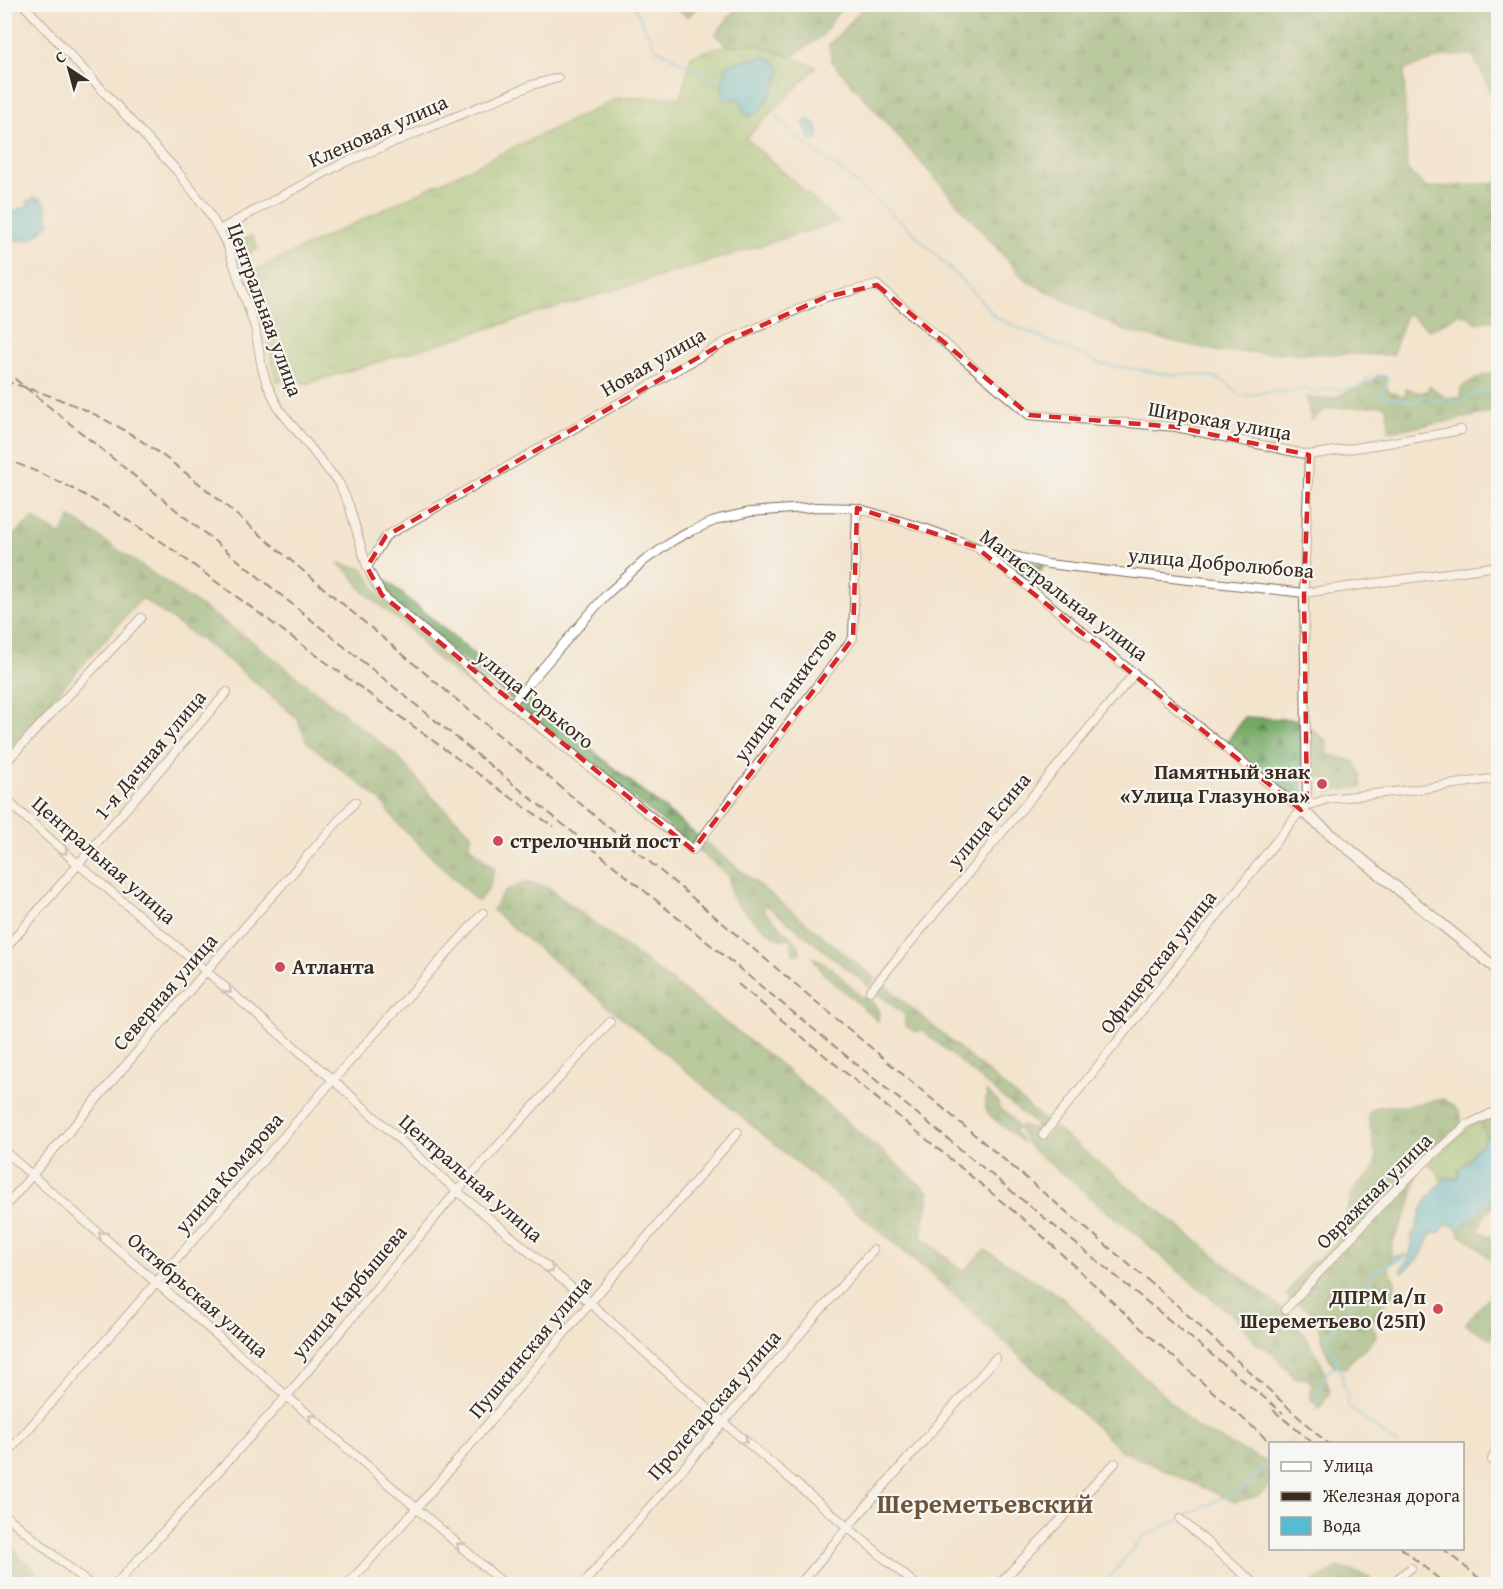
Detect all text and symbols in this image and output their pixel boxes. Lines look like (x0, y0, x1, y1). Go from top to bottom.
north arrow (39, 39, 99, 99)
text: С (49, 44, 71, 69)
street label: Кленовая улица (303, 86, 452, 175)
street label: Центральная улица (220, 219, 311, 401)
street label: Новая улица (594, 319, 711, 404)
street label: Широкая улица (1146, 393, 1294, 448)
street label: Магистральная улица (973, 521, 1155, 668)
street label: улица Добролюбова (1126, 539, 1315, 586)
street label: улица Танкистов (725, 621, 844, 769)
street label: улица Горького (469, 640, 601, 756)
street label: 1-я Дачная улица (86, 683, 213, 826)
place label: Памятный знак «Улица Глазунова» (1120, 756, 1311, 811)
street label: улица Есина (939, 765, 1038, 875)
marker: Памятный знак «Улица Глазунова» (1315, 777, 1329, 791)
street label: Центральная улица (25, 788, 183, 931)
place label: стрелочный пост (510, 825, 681, 856)
marker: стрелочный пост (491, 834, 505, 848)
one-way arrow (57, 844, 67, 855)
street label: Офицерская улица (1092, 883, 1224, 1040)
street label: Северная улица (105, 926, 224, 1057)
place label: Атланта (292, 951, 375, 982)
marker: Атланта (273, 960, 287, 974)
one-way arrow (221, 983, 232, 994)
street label: улица Комарова (166, 1105, 290, 1241)
street label: Центральная улица (392, 1106, 550, 1249)
street label: Овражная улица (1308, 1125, 1439, 1256)
street label: улица Карбышева (282, 1218, 414, 1366)
street label: Октябрьская улица (121, 1224, 276, 1365)
one-way arrow (98, 1231, 109, 1242)
one-way arrow (543, 1262, 554, 1273)
street label: Пушкинская улица (461, 1269, 599, 1425)
place label: ДПРМ а/п Шереметьево (25П) (1240, 1281, 1426, 1336)
marker: ДПРМ а/п Шереметьево (25П) (1431, 1302, 1445, 1316)
street label: Пролетарская улица (639, 1323, 788, 1487)
one-way arrow (309, 1414, 319, 1425)
one-way arrow (737, 1432, 748, 1443)
legend (1269, 1442, 1464, 1550)
text: Улица (1323, 1452, 1374, 1479)
text: Железная дорога (1322, 1482, 1460, 1509)
district label: Шереметьевский (877, 1483, 1093, 1523)
text: Вода (1323, 1512, 1361, 1539)
one-way arrow (456, 1542, 467, 1553)

